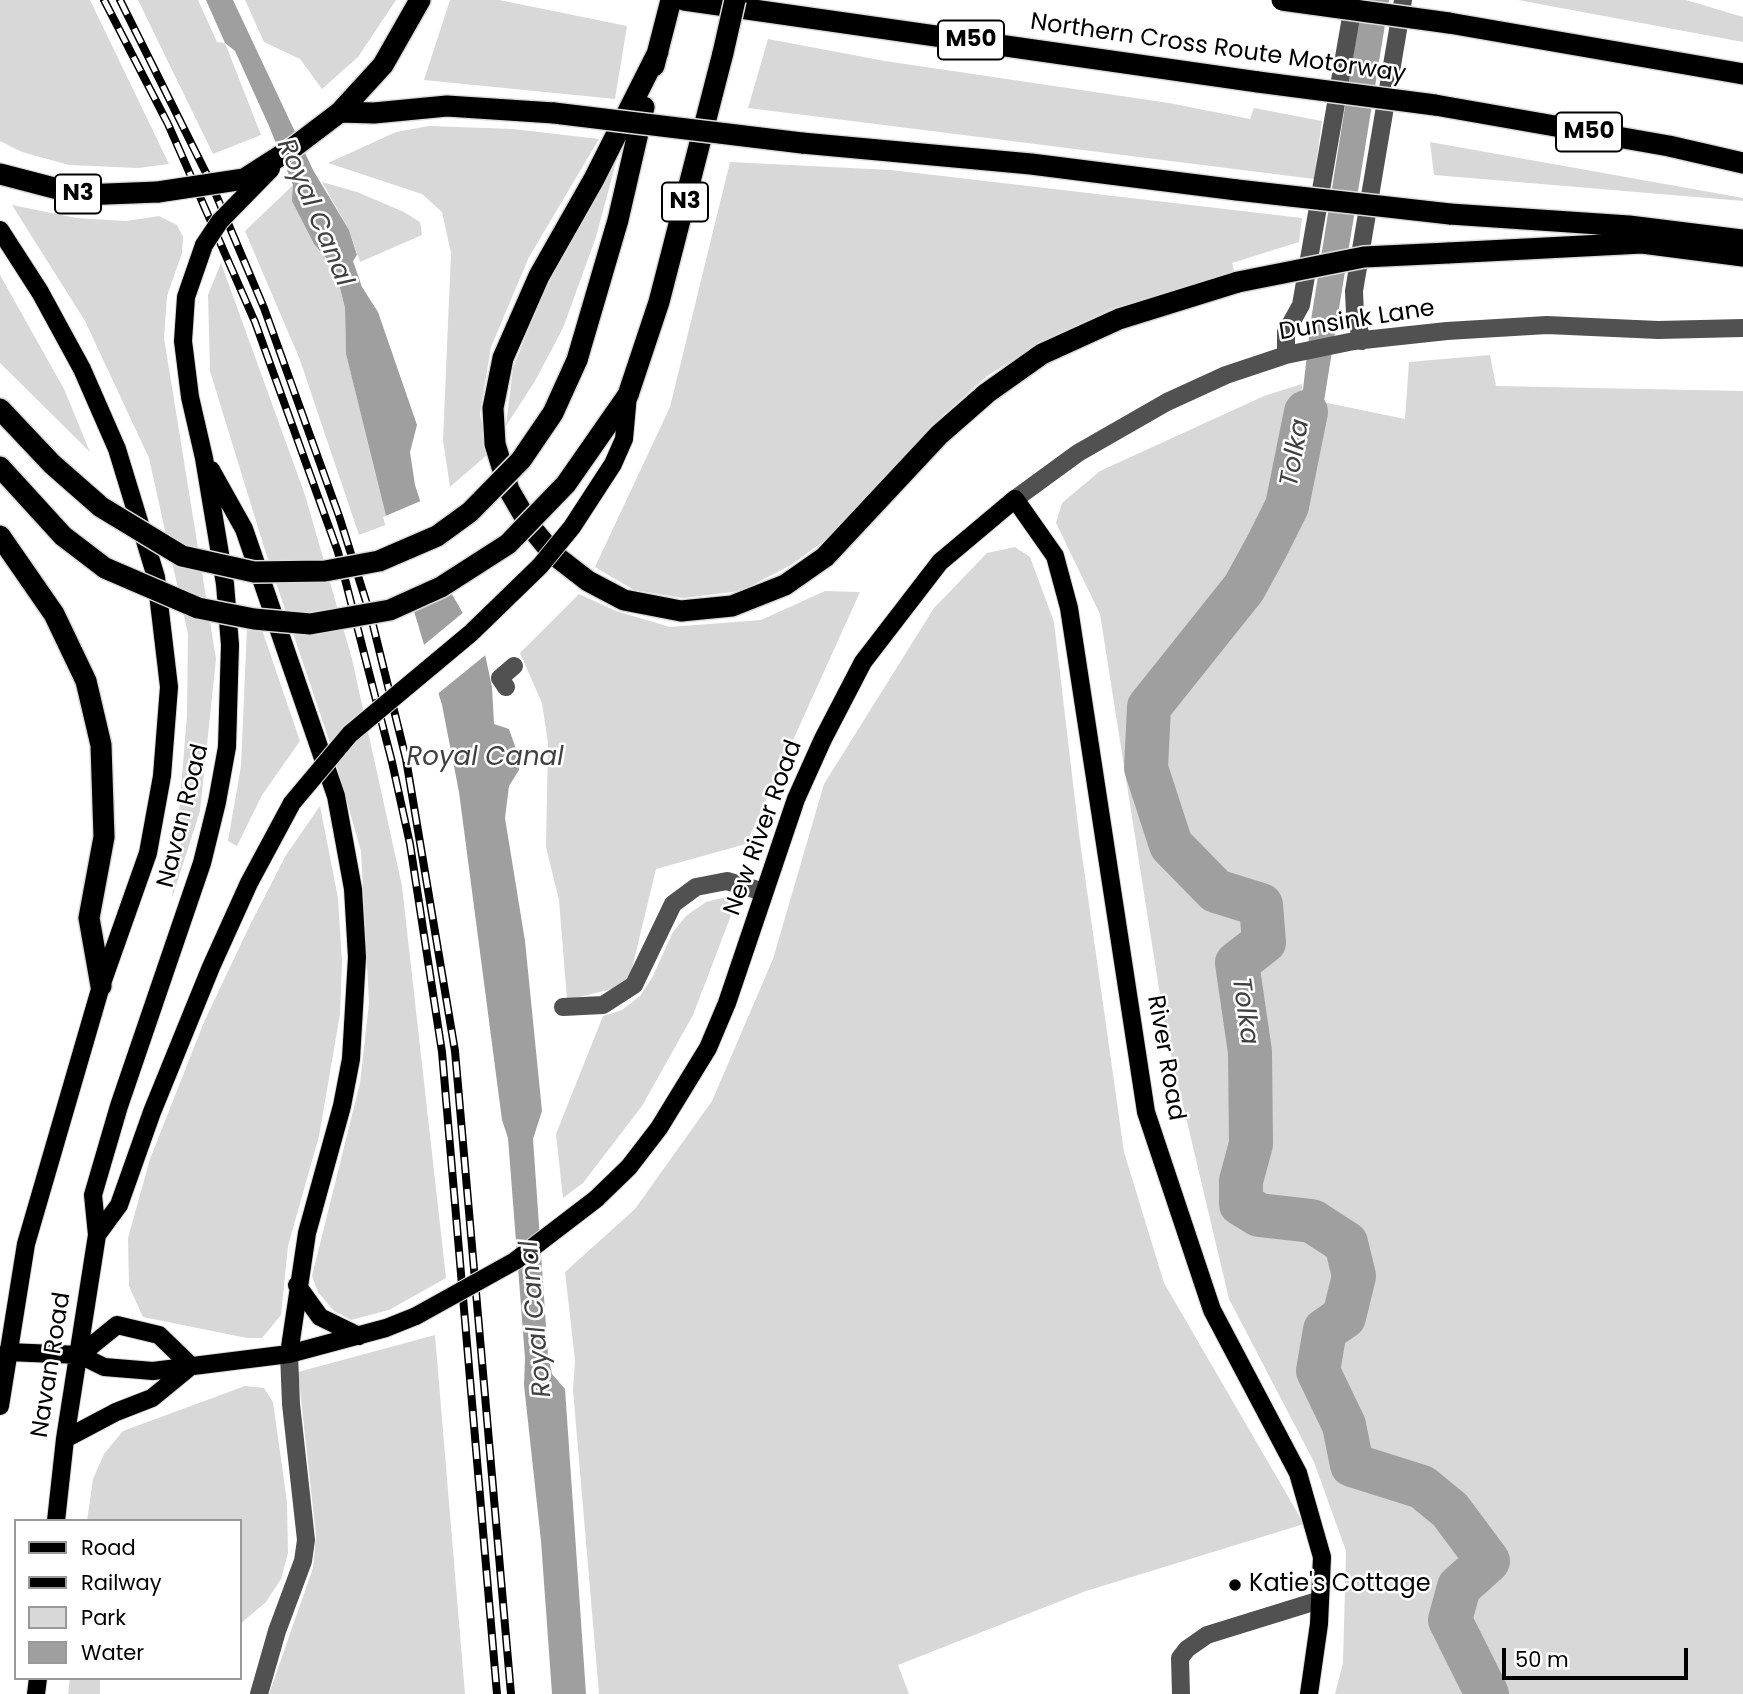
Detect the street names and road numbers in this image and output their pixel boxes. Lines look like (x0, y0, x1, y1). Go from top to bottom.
street label: Northern Cross Route Motorway (1028, 8, 1408, 90)
road number: M50 (938, 20, 1004, 60)
road number: M50 (1556, 113, 1622, 152)
road number: N3 (55, 174, 101, 214)
road number: N3 (662, 182, 708, 222)
street label: Dunsink Lane (1277, 294, 1437, 348)
street label: New River Road (719, 736, 809, 920)
street label: Navan Road (152, 741, 216, 891)
street label: River Road (1140, 993, 1190, 1123)
street label: Navan Road (26, 1290, 78, 1440)

